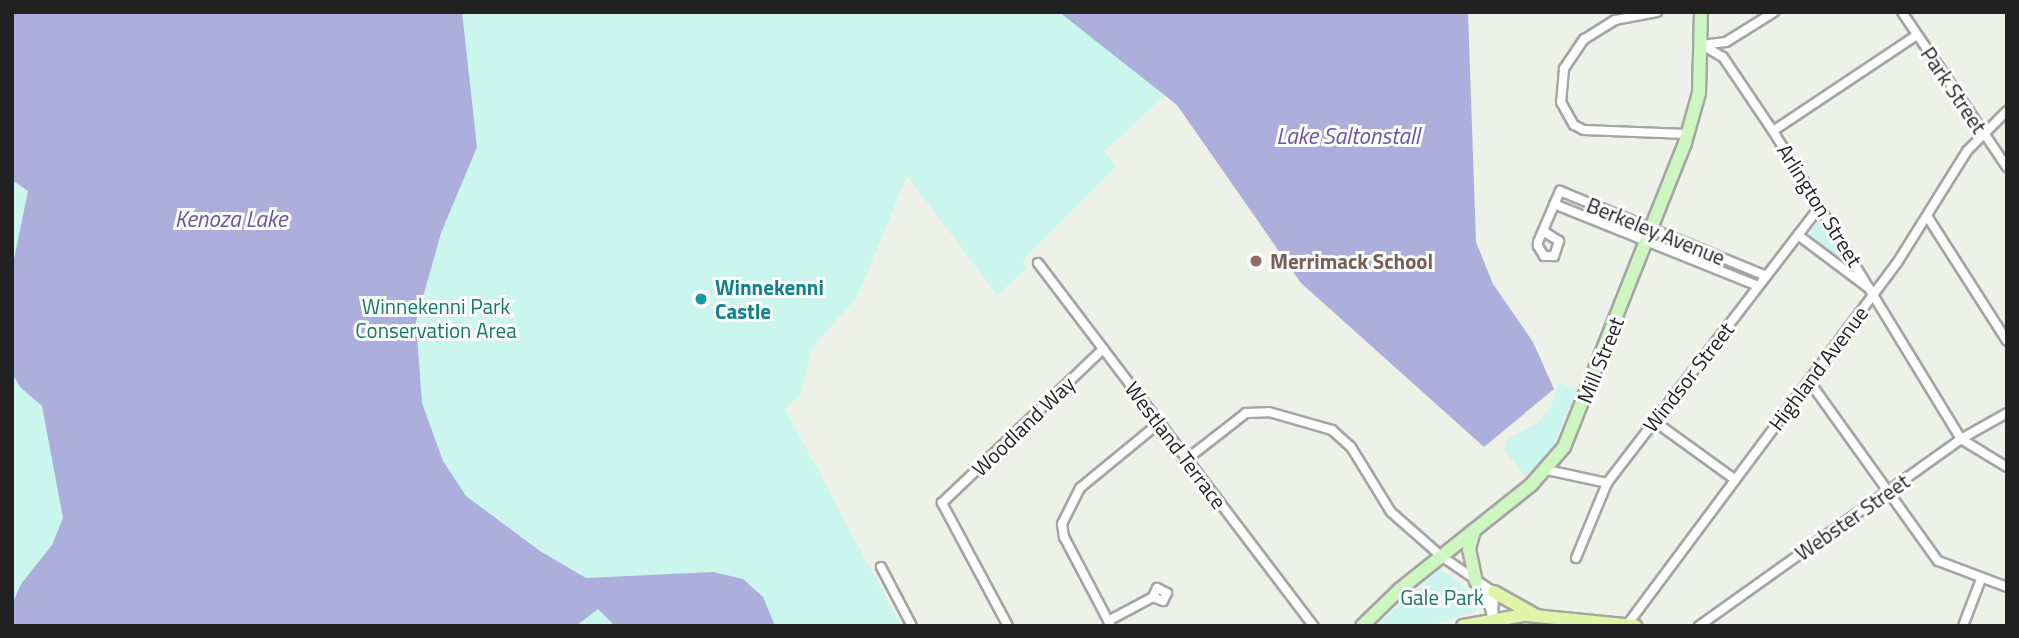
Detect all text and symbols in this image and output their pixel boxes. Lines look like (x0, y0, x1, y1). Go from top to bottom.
street label: Park Street (1916, 42, 1992, 138)
water label: Lake Saltonstall (1276, 122, 1420, 150)
street label: Arlington Street (1772, 139, 1868, 271)
street label: Berkeley Avenue (1583, 192, 1729, 270)
water label: Kenoza Lake (175, 205, 287, 233)
place label: Merrimack School (1270, 248, 1433, 274)
marker: Merrimack School (1248, 253, 1264, 269)
place label: Winnekenni Castle (715, 274, 824, 324)
marker: Winnekenni Castle (693, 291, 709, 307)
park label: Winnekenni Park Conservation Area (355, 293, 517, 343)
street label: Highland Avenue (1763, 301, 1873, 435)
street label: Mill Street (1571, 313, 1629, 407)
street label: Windsor Street (1637, 317, 1739, 437)
street label: Woodland Way (967, 371, 1079, 481)
street label: Westland Terrace (1120, 376, 1232, 514)
street label: Webster Street (1790, 468, 1914, 566)
park label: Gale Park (1400, 584, 1484, 610)

